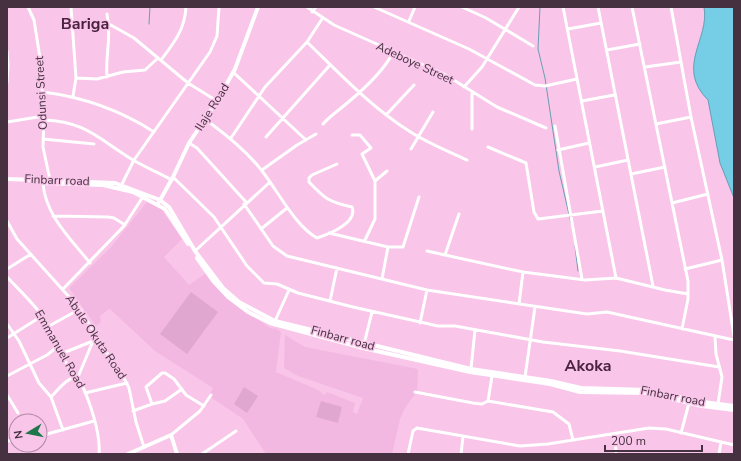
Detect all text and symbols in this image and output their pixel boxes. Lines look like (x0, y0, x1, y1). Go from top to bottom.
district label: Bariga (61, 13, 109, 35)
street label: Adeboye Street (374, 38, 457, 88)
street label: Odunsi Street (31, 55, 51, 130)
street label: Ilaje Road (191, 80, 233, 134)
street label: Finbarr road (24, 171, 90, 189)
street label: Abule Okuta Road (62, 292, 130, 382)
street label: Emmanuel Road (31, 307, 89, 391)
street label: Finbarr road (309, 322, 377, 354)
district label: Akoka (565, 355, 611, 377)
street label: Finbarr road (639, 382, 707, 410)
north arrow (8, 413, 48, 453)
scale bar (605, 427, 702, 453)
text: N (11, 429, 27, 440)
text: 200 m (611, 433, 646, 449)

